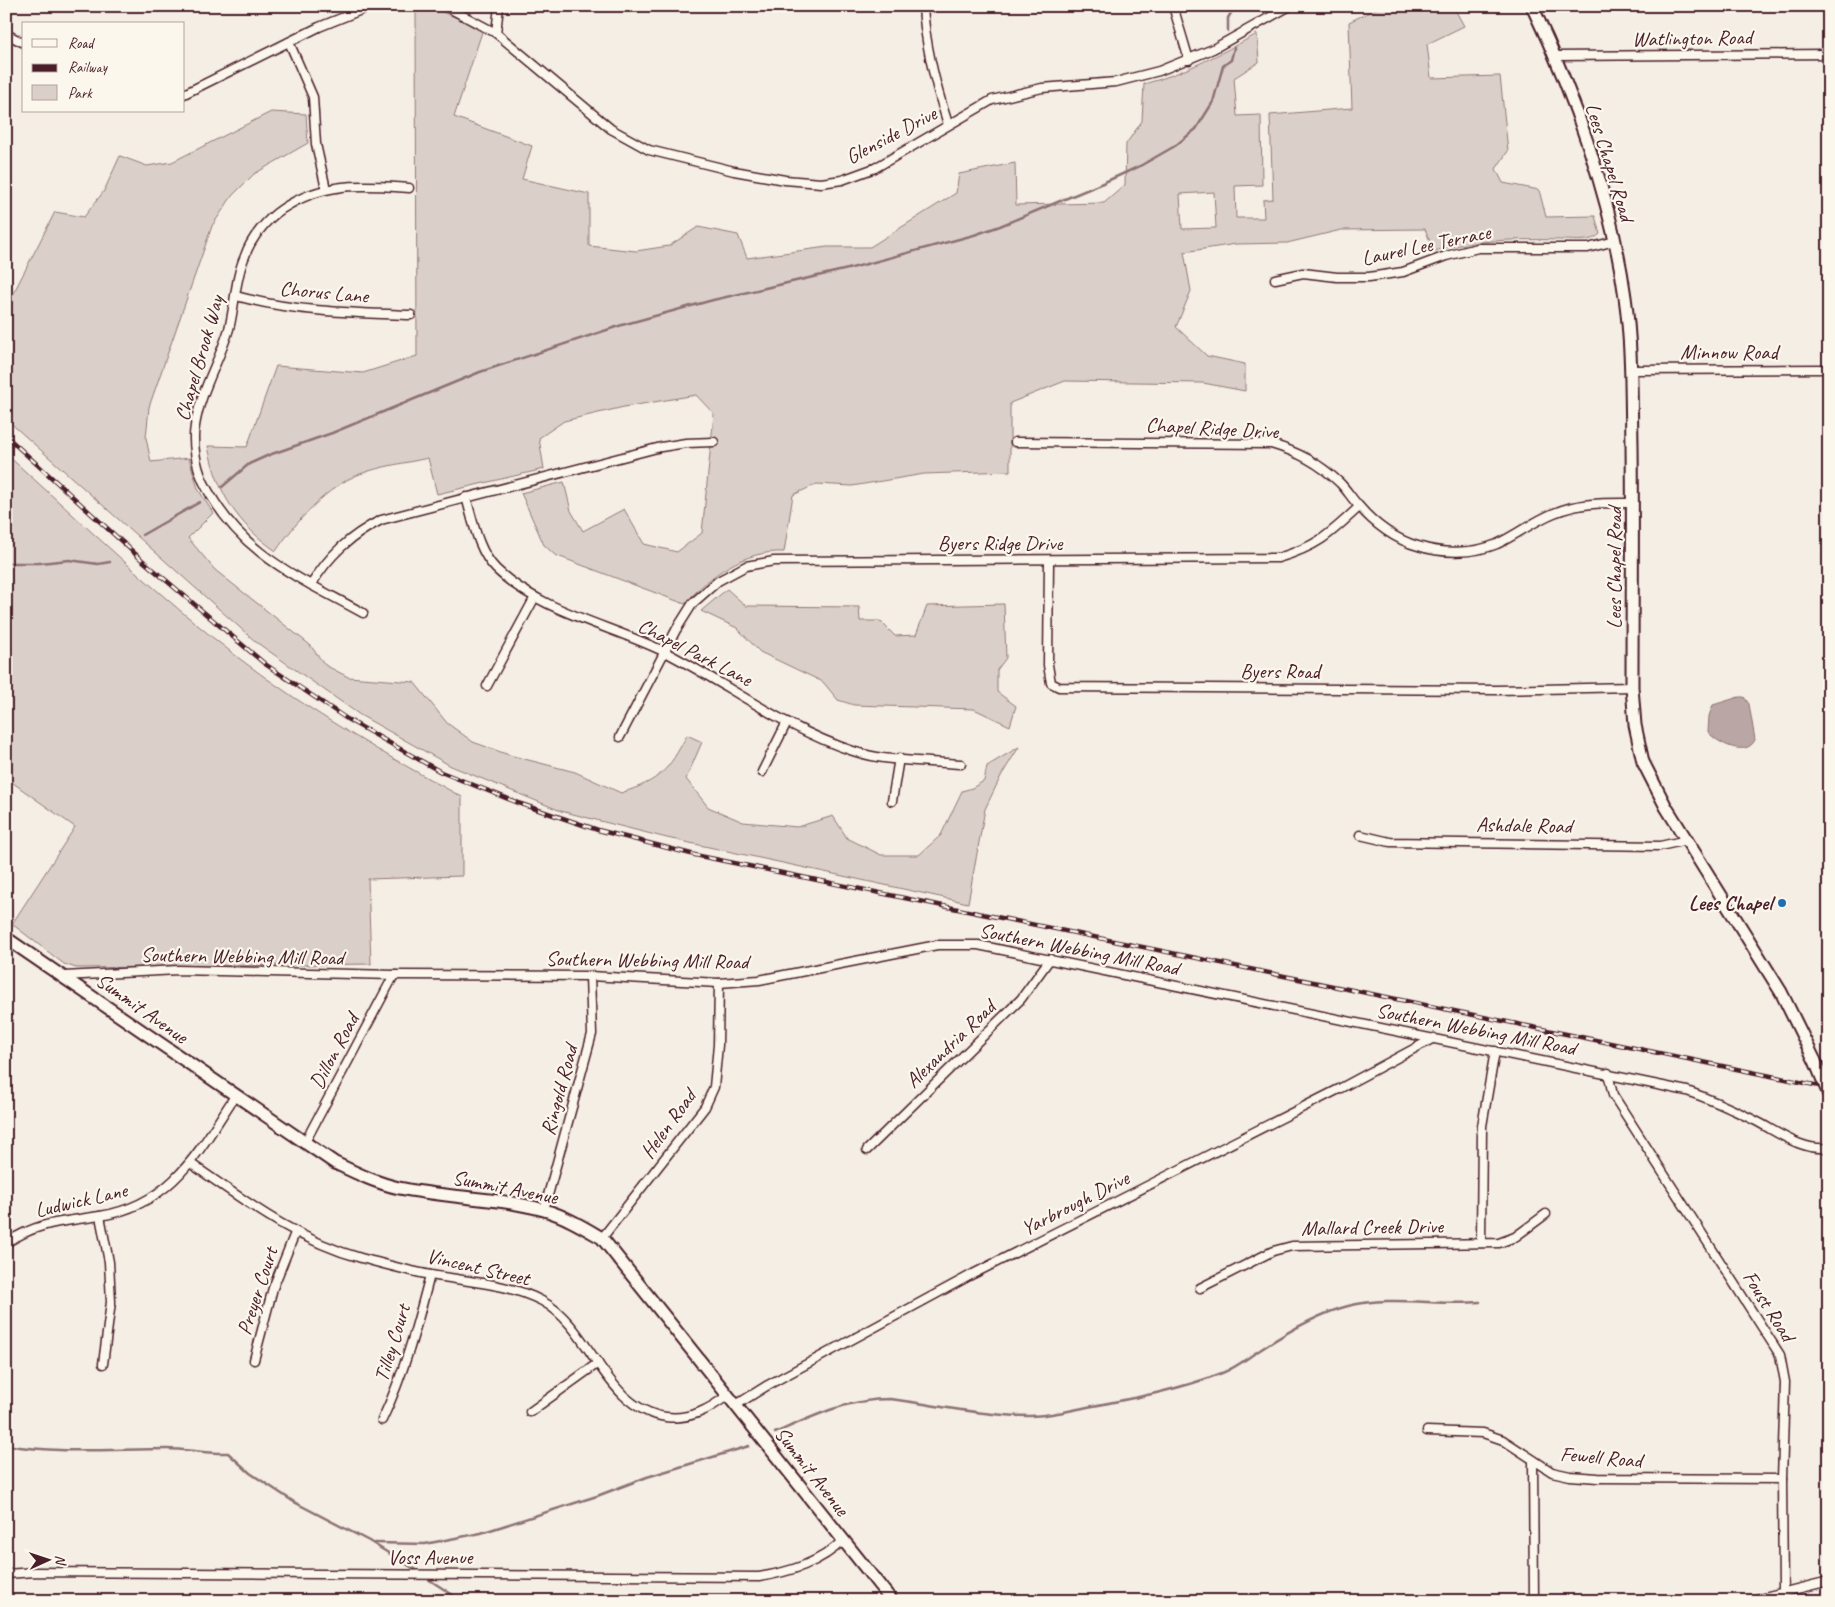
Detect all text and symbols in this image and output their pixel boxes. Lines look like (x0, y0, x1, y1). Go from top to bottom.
legend (22, 22, 185, 112)
street label: Watlington Road (1632, 24, 1756, 52)
text: Road (68, 34, 95, 53)
text: Railway (68, 58, 109, 77)
text: Park (68, 84, 93, 103)
street label: Glenside Drive (841, 100, 942, 170)
street label: Lees Chapel Road (1580, 100, 1641, 228)
street label: Laurel Lee Terrace (1359, 218, 1494, 271)
street label: Chorus Lane (279, 275, 371, 309)
street label: Chapel Brook Way (169, 291, 230, 424)
street label: Minnow Road (1680, 339, 1781, 365)
street label: Chapel Ridge Drive (1145, 412, 1280, 445)
street label: Lees Chapel Road (1601, 503, 1627, 629)
street label: Byers Ridge Drive (938, 530, 1063, 556)
street label: Chapel Park Lane (634, 612, 757, 692)
street label: Byers Road (1240, 658, 1324, 684)
street label: Ashdale Road (1476, 811, 1576, 839)
place label: Lees Chapel (1689, 890, 1776, 916)
marker: Lees Chapel (1776, 897, 1788, 909)
street label: Southern Webbing Mill Road (977, 917, 1185, 982)
street label: Southern Webbing Mill Road (140, 941, 347, 971)
street label: Southern Webbing Mill Road (545, 945, 752, 975)
street label: Summit Avenue (91, 967, 194, 1050)
street label: Alexandria Road (899, 992, 1003, 1093)
street label: Southern Webbing Mill Road (1374, 997, 1582, 1062)
street label: Dillon Road (303, 1006, 366, 1093)
street label: Ringold Road (534, 1038, 584, 1138)
street label: Helen Road (634, 1082, 703, 1164)
street label: Summit Avenue (450, 1164, 561, 1210)
street label: Yarbrough Drive (1017, 1164, 1134, 1241)
street label: Ludwick Lane (33, 1176, 132, 1223)
street label: Mallard Creek Drive (1301, 1213, 1444, 1241)
street label: Preyer Court (231, 1242, 284, 1338)
street label: Vincent Street (424, 1243, 534, 1292)
street label: Foust Road (1737, 1266, 1802, 1349)
street label: Tilley Court (368, 1299, 417, 1385)
street label: Summit Avenue (769, 1421, 856, 1522)
street label: Fewell Road (1559, 1440, 1647, 1474)
north arrow (22, 1534, 72, 1584)
street label: Voss Avenue (388, 1544, 475, 1570)
text: N (52, 1555, 69, 1566)

